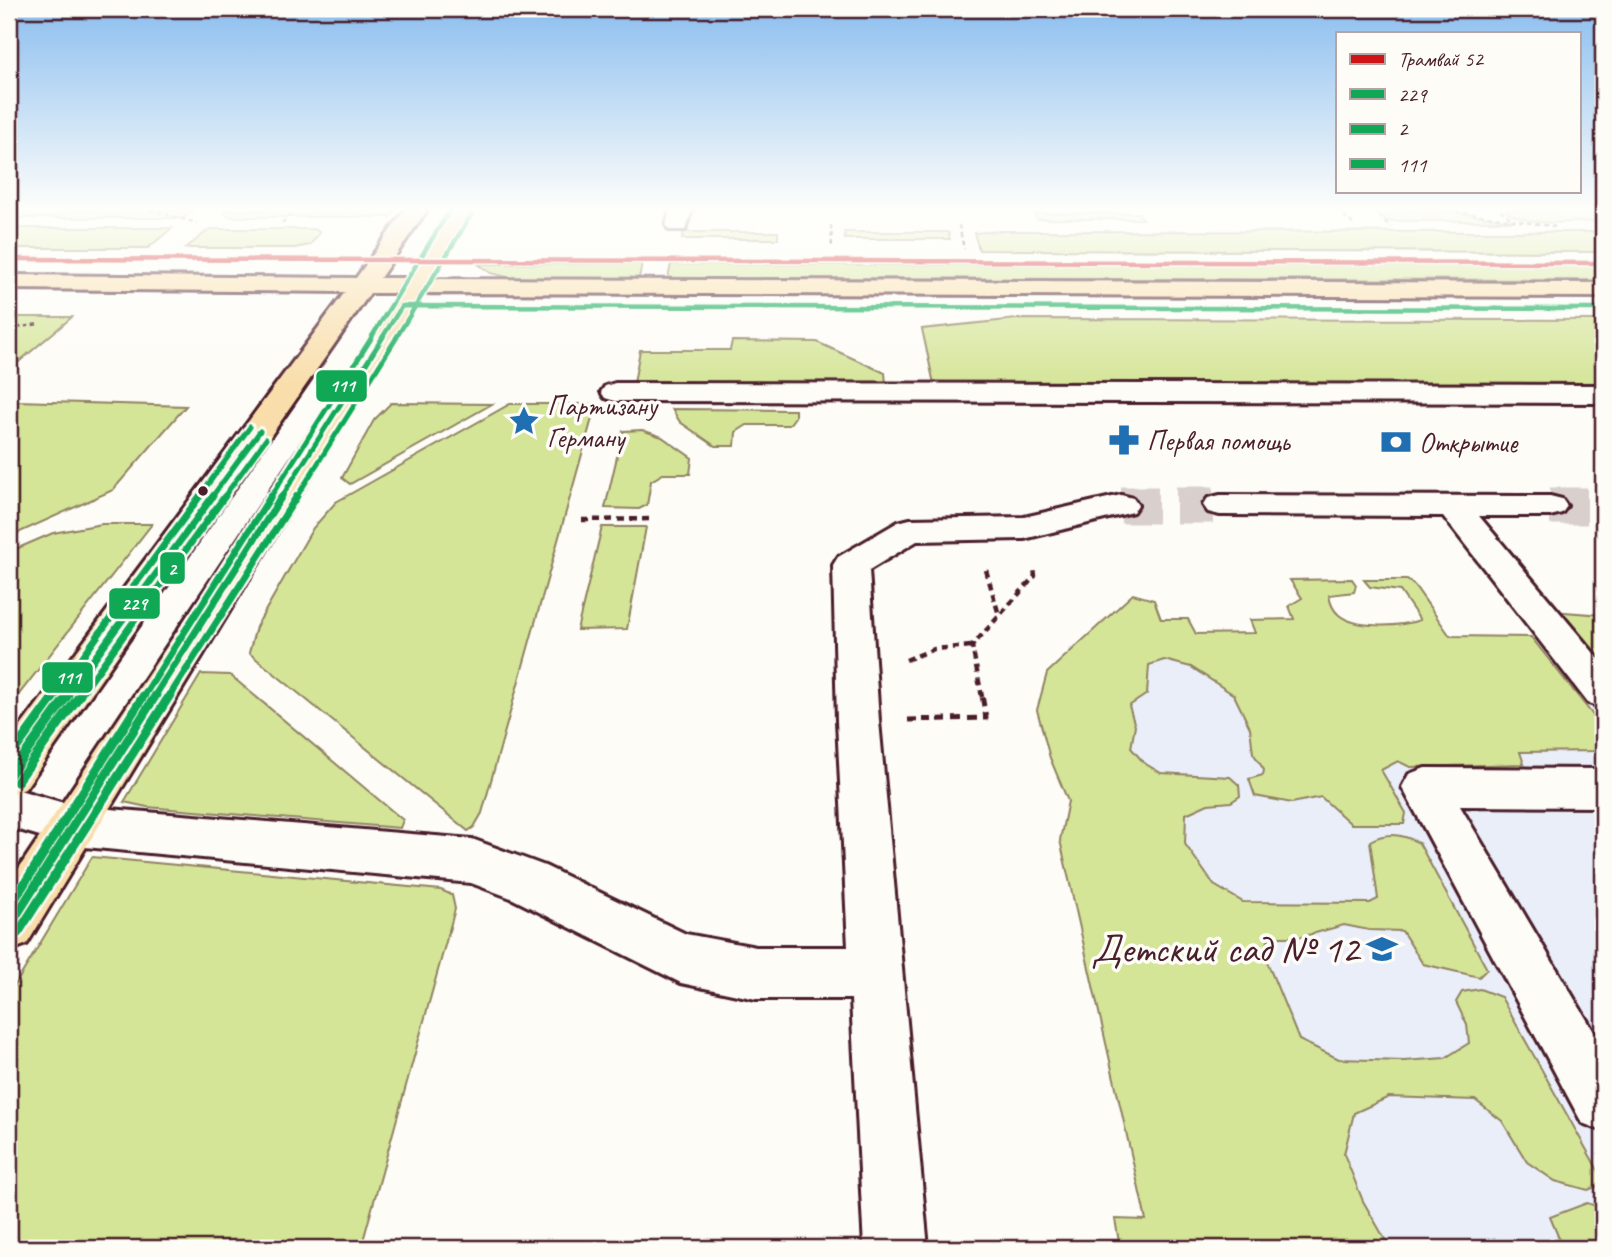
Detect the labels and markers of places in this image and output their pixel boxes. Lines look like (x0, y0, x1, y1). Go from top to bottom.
place label: Партизану Герману (547, 388, 659, 455)
place icon: Партизану Герману (507, 404, 541, 438)
pharmacy icon: Первая помощь (1107, 423, 1141, 457)
place label: Первая помощь (1147, 423, 1292, 458)
bank icon: Открытие (1379, 425, 1413, 459)
place label: Открытие (1419, 425, 1519, 460)
unlabelled marker (196, 484, 210, 498)
place label: Детский сад № 12 (1091, 924, 1362, 974)
school or university icon: Детский сад № 12 (1365, 932, 1399, 966)

